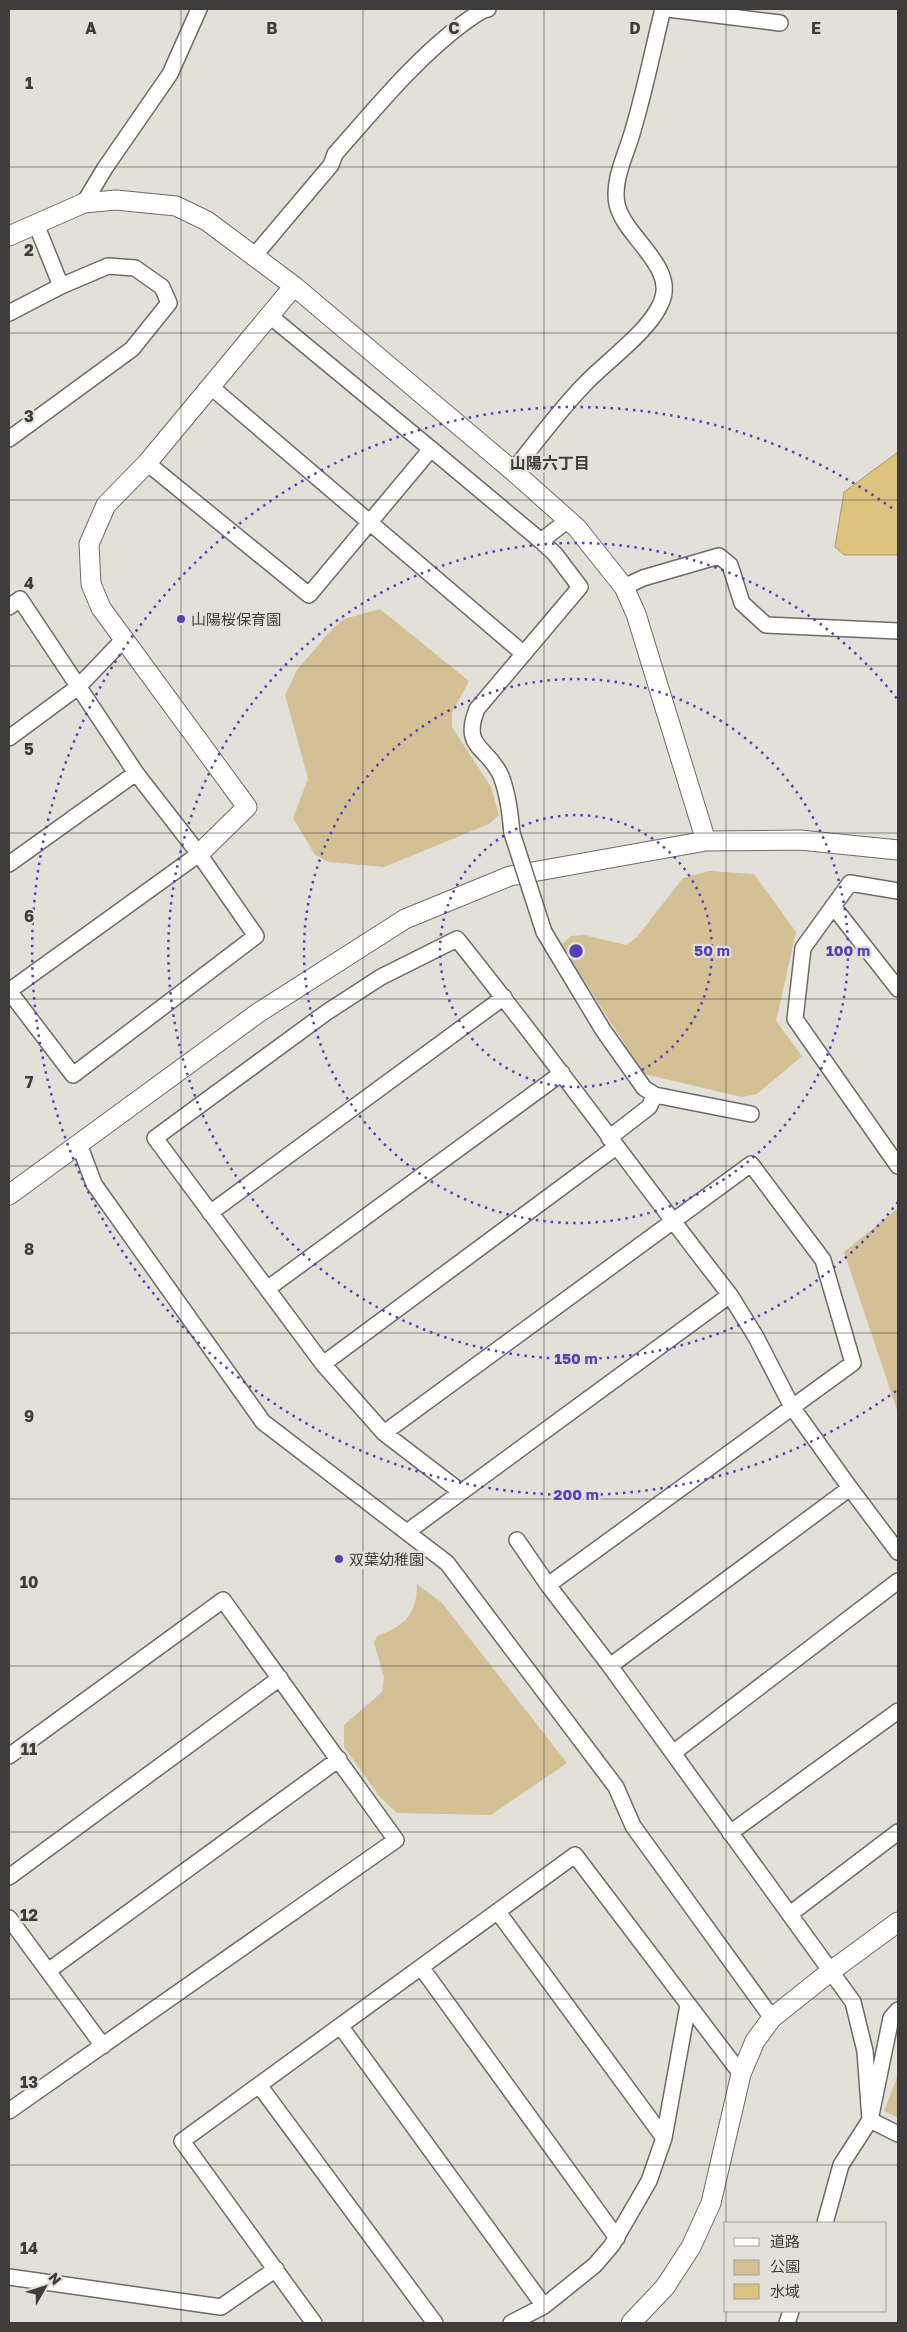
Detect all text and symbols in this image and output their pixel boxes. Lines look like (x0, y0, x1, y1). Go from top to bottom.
text: A (85, 18, 97, 38)
text: B (266, 18, 278, 38)
text: C (448, 18, 460, 38)
text: D (629, 18, 641, 38)
text: E (811, 18, 821, 38)
text: 1 (25, 73, 33, 93)
text: 2 (24, 240, 34, 260)
text: 3 (24, 406, 34, 426)
district label: 山陽六丁目 (510, 453, 590, 473)
text: 4 (24, 573, 34, 593)
place label: 山陽桜保育園 (191, 610, 281, 628)
marker: 山陽桜保育園 (175, 613, 187, 625)
text: 5 (24, 739, 34, 759)
text: 6 (24, 906, 34, 926)
text: 50 m (694, 941, 730, 959)
text: 100 m (826, 941, 870, 959)
centre of rings (567, 942, 585, 960)
text: 7 (25, 1072, 34, 1092)
text: 8 (24, 1239, 34, 1259)
text: 150 m (554, 1349, 598, 1367)
text: 9 (24, 1406, 34, 1426)
text: 200 m (553, 1485, 599, 1503)
place label: 双葉幼稚園 (349, 1550, 424, 1568)
marker: 双葉幼稚園 (333, 1553, 345, 1565)
text: 10 (20, 1572, 38, 1592)
text: 11 (21, 1739, 37, 1759)
text: 12 (20, 1905, 38, 1925)
text: 13 (20, 2072, 38, 2092)
legend (724, 2222, 887, 2312)
text: 道路 (770, 2232, 800, 2250)
text: 14 (20, 2238, 38, 2258)
text: 公園 (770, 2257, 800, 2275)
north arrow (20, 2262, 70, 2312)
text: N (46, 2269, 65, 2288)
text: 水域 (770, 2282, 800, 2300)

